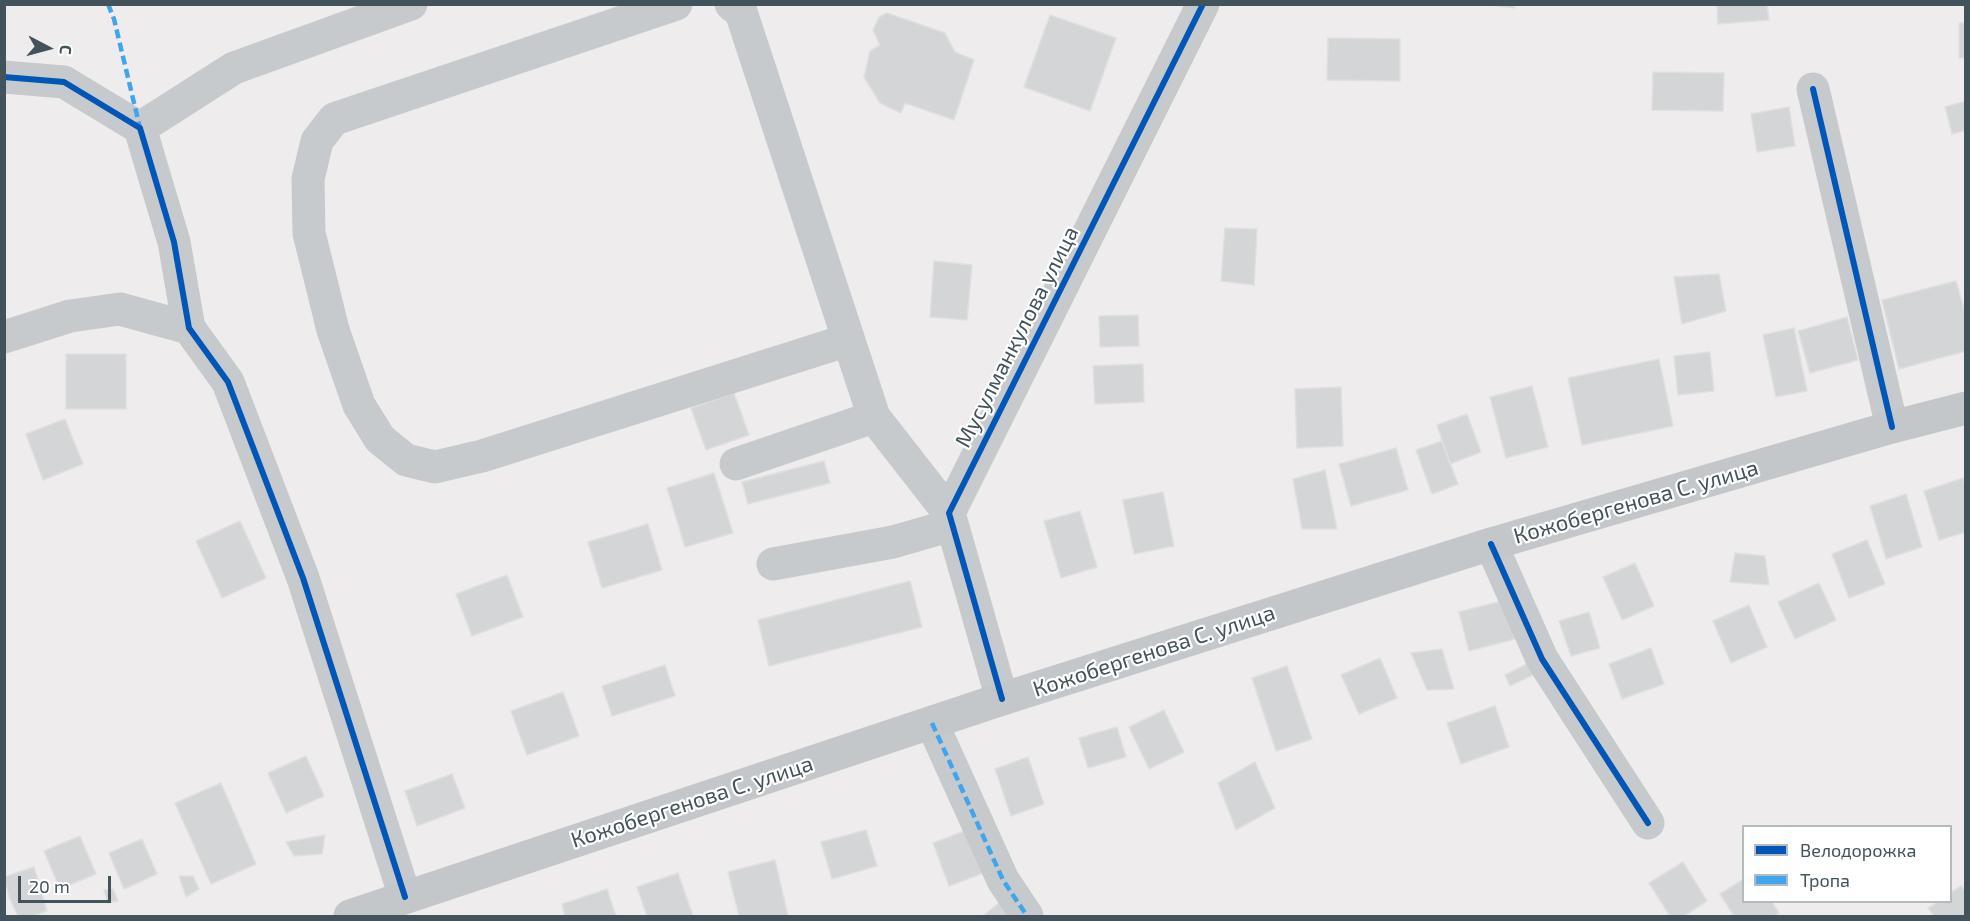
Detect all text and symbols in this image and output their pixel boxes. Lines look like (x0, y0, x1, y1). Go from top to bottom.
north arrow (18, 18, 78, 78)
text: С (56, 44, 76, 56)
street label: Мусулманкулова улица (950, 222, 1084, 452)
street label: Кожобергенова С. улица (1511, 454, 1761, 550)
street label: Кожобергенова С. улица (1030, 599, 1278, 703)
street label: Кожобергенова С. улица (568, 750, 816, 854)
legend (1742, 825, 1952, 903)
text: Велодорожка (1800, 839, 1916, 861)
scale bar (21, 864, 114, 902)
text: Тропа (1800, 869, 1850, 891)
text: 20 m (29, 875, 70, 897)

